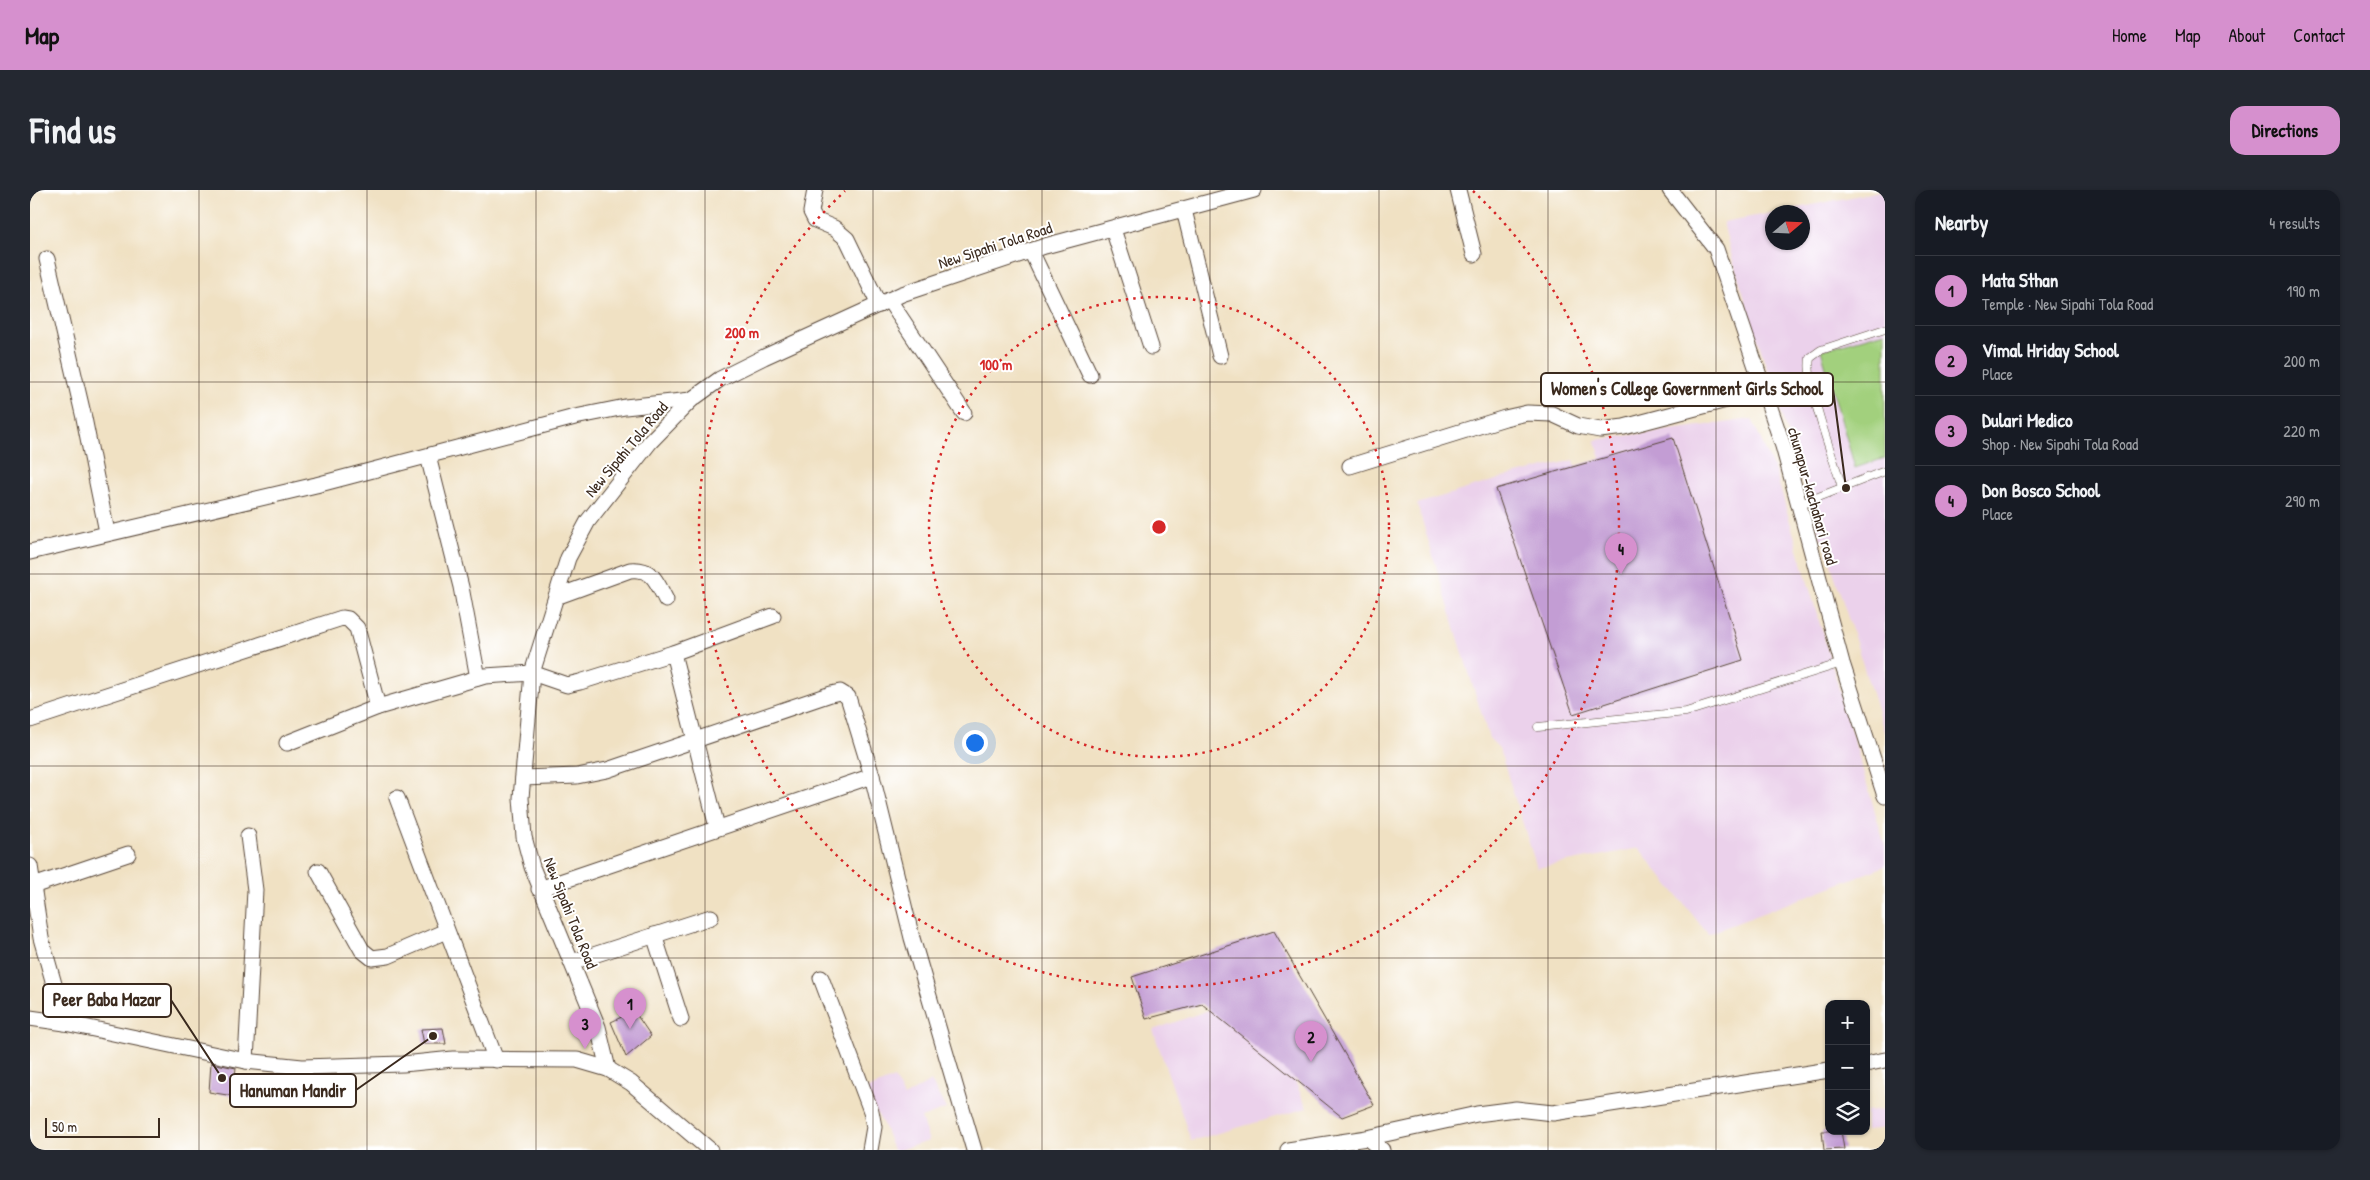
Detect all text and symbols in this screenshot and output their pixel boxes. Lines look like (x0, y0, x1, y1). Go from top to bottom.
text: Map (25, 19, 59, 51)
text: Home (2112, 23, 2147, 48)
text: Map (2175, 23, 2200, 48)
text: About (2228, 23, 2265, 48)
text: Contact (2293, 23, 2345, 48)
button: Directions (2230, 106, 2340, 155)
text: Find us (30, 107, 116, 154)
north arrow (1765, 205, 1810, 250)
text: Nearby (1935, 208, 1988, 237)
text: 4 results (2269, 212, 2320, 234)
street label: New Sipahi Tola Road (935, 216, 1055, 274)
text: Mata Sthan (1982, 267, 2058, 293)
text: 1 (1948, 280, 1954, 302)
text: 190 m (2287, 280, 2320, 302)
text: Temple · New Sipahi Tola Road (1982, 293, 2153, 315)
text: 200 m (725, 322, 759, 343)
text: Vimal Hriday School (1982, 337, 2119, 363)
text: 2 (1947, 350, 1955, 372)
text: 200 m (2284, 350, 2320, 372)
text: 100 m (980, 354, 1012, 375)
text: Place (1982, 363, 2013, 385)
callout: Women's College Government Girls School (1541, 373, 1833, 406)
text: Women's College Government Girls School (1551, 376, 1824, 402)
street label: New Sipahi Tola Road (580, 397, 672, 501)
text: Dulari Medico (1982, 407, 2073, 433)
text: 3 (1947, 420, 1955, 442)
text: 220 m (2283, 420, 2320, 442)
street label: chunapur-kachahari road (1783, 425, 1843, 567)
text: Shop · New Sipahi Tola Road (1982, 433, 2138, 455)
text: Don Bosco School (1982, 477, 2100, 503)
text: 4 (1948, 490, 1954, 512)
text: 290 m (2285, 490, 2320, 512)
text: Place (1982, 503, 2013, 525)
centre of rings (1150, 518, 1168, 536)
pin: 4 (1605, 533, 1637, 574)
your location (962, 730, 988, 756)
street label: New Sipahi Tola Road (539, 854, 603, 972)
callout: Peer Baba Mazar (43, 984, 171, 1017)
text: Peer Baba Mazar (53, 987, 161, 1012)
pin: 1 (614, 988, 646, 1029)
map controls (1825, 1000, 1870, 1135)
button: + (1825, 1000, 1870, 1045)
pin: 3 (569, 1008, 601, 1049)
pin: 2 (1295, 1021, 1327, 1062)
button: − (1825, 1045, 1870, 1090)
callout: Hanuman Mandir (230, 1074, 356, 1107)
text: Hanuman Mandir (240, 1078, 346, 1103)
button: layers (1825, 1090, 1870, 1135)
scale bar (45, 1115, 160, 1138)
text: 50 m (52, 1117, 77, 1136)

